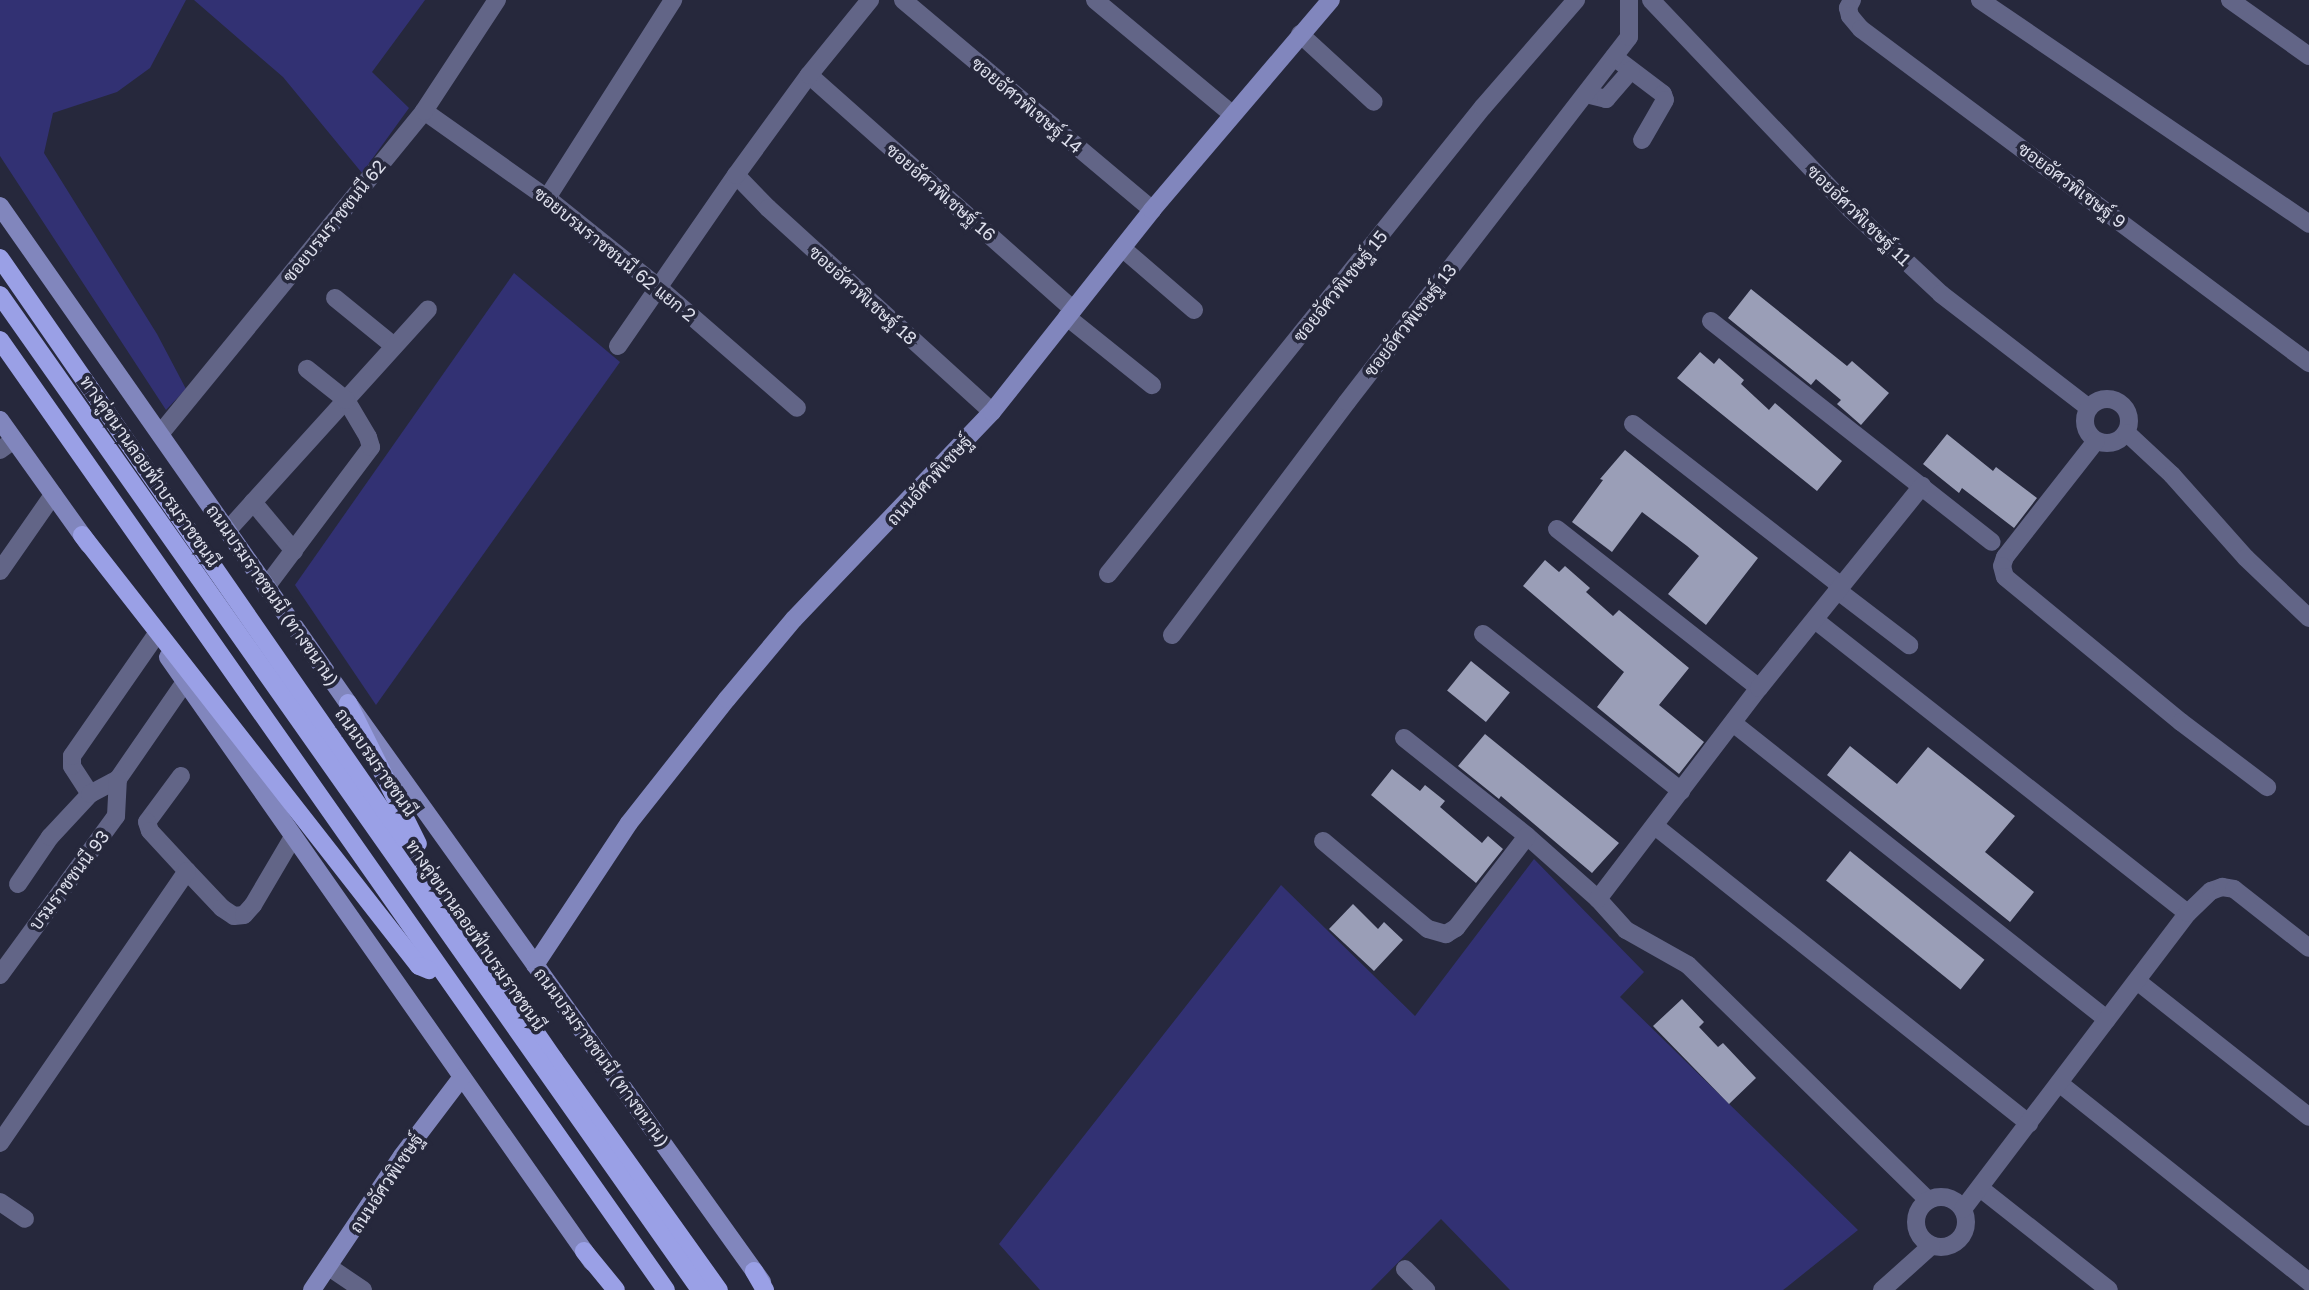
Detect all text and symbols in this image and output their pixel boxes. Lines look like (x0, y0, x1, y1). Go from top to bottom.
street label: ซอยอัศวพิเชษฐ์ 14 (967, 52, 1087, 158)
street label: ซอยอัศวพิเชษฐ์ 9 (2014, 137, 2130, 233)
street label: ซอยอัศวพิเชษฐ์ 16 (882, 139, 1000, 245)
street label: ซอยบรมราชชนนี 62 (278, 155, 390, 287)
street label: ซอยอัศวพิเชษฐ์ 11 (1803, 160, 1915, 270)
street label: ซอยบรมราชชนนี 62 แยก 2 (530, 182, 700, 326)
street label: ซอยอัศวพิเชษฐ์ 15 (1288, 226, 1392, 346)
street label: ซอยอัศวพิเชษฐ์ 18 (804, 241, 922, 349)
street label: ซอยอัศวพิเชษฐ์ 13 (1359, 259, 1461, 381)
street label: ทางคู่ขนานลอยฟ้าบรมราชชนนี (76, 371, 224, 571)
street label: ถนนอัศวพิเชษฐ์ (882, 430, 976, 530)
street label: ถนนบรมราชชนนี (ทางขนาน) (202, 500, 344, 690)
street label: ถนนบรมราชชนนี (331, 704, 421, 820)
street label: บรมราชชนนี 93 (24, 826, 114, 934)
street label: ทางคู่ขนานลอยฟ้าบรมราชชนนี (402, 835, 550, 1035)
street label: ถนนบรมราชชนนี (ทางขนาน) (530, 963, 674, 1151)
street label: ถนนอัศวพิเชษฐ์ (345, 1129, 427, 1237)

